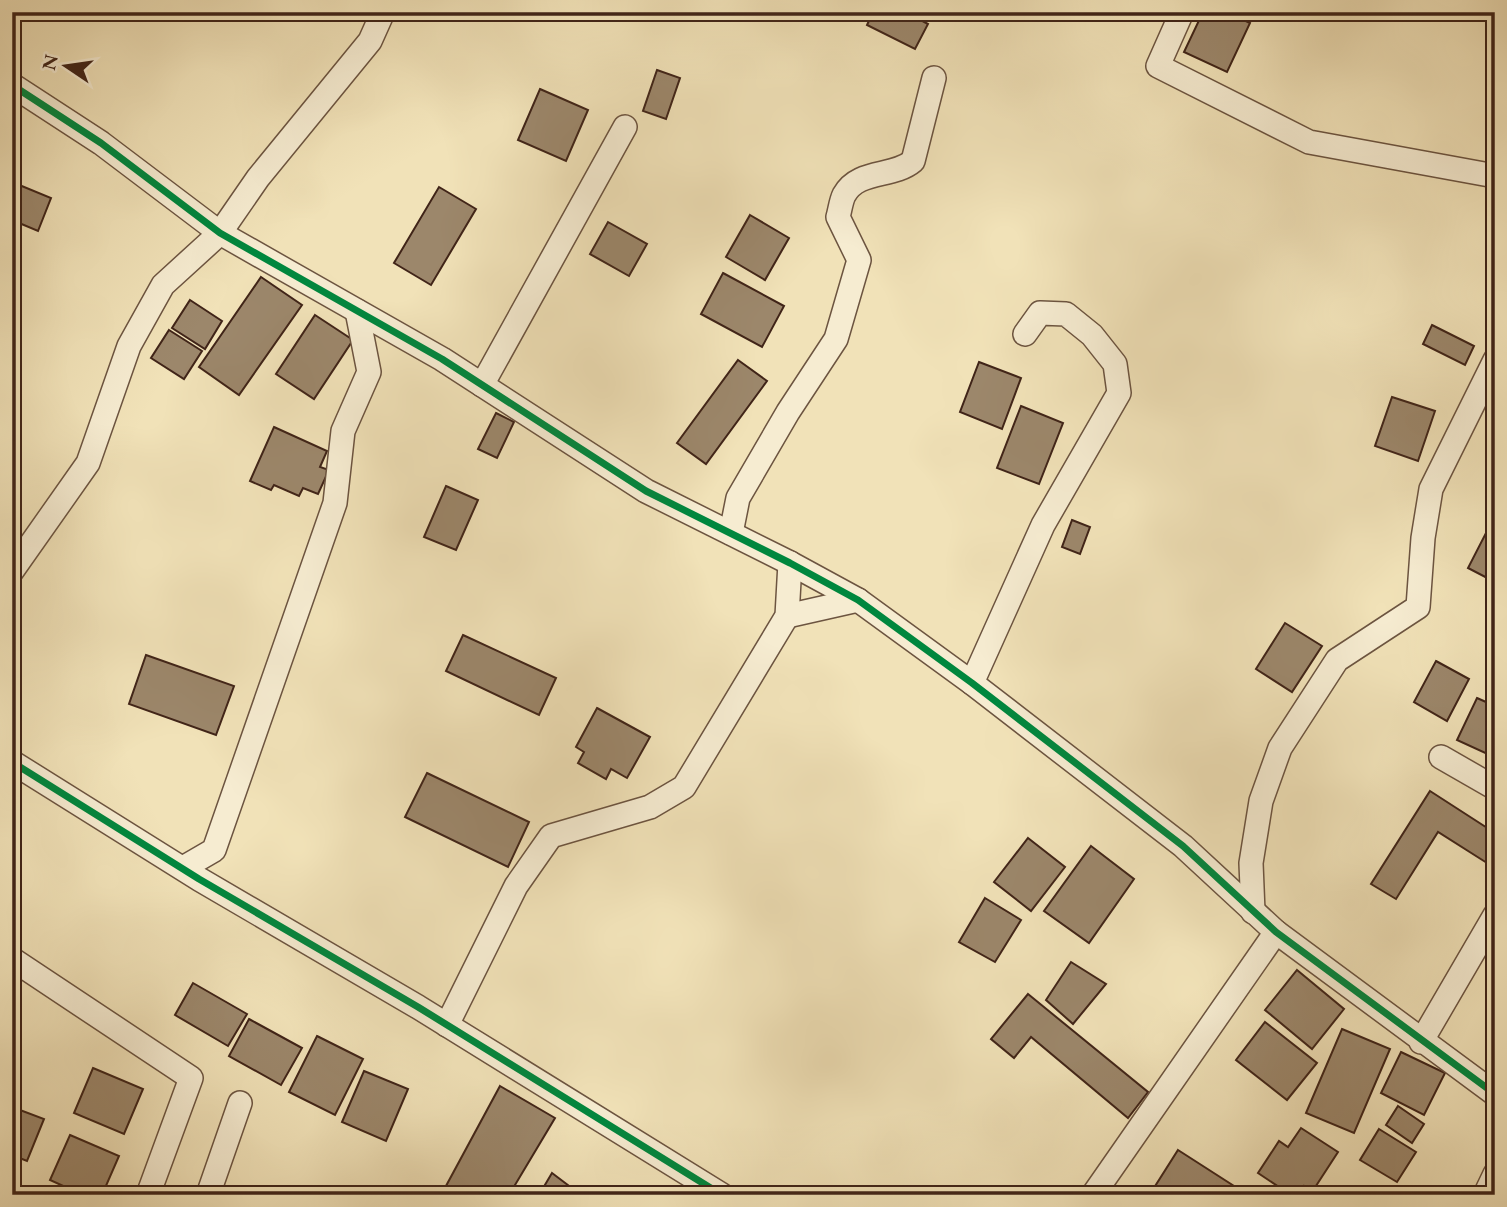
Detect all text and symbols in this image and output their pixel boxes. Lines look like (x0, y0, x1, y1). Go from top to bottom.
north arrow (32, 32, 102, 102)
text: N (36, 51, 64, 73)

